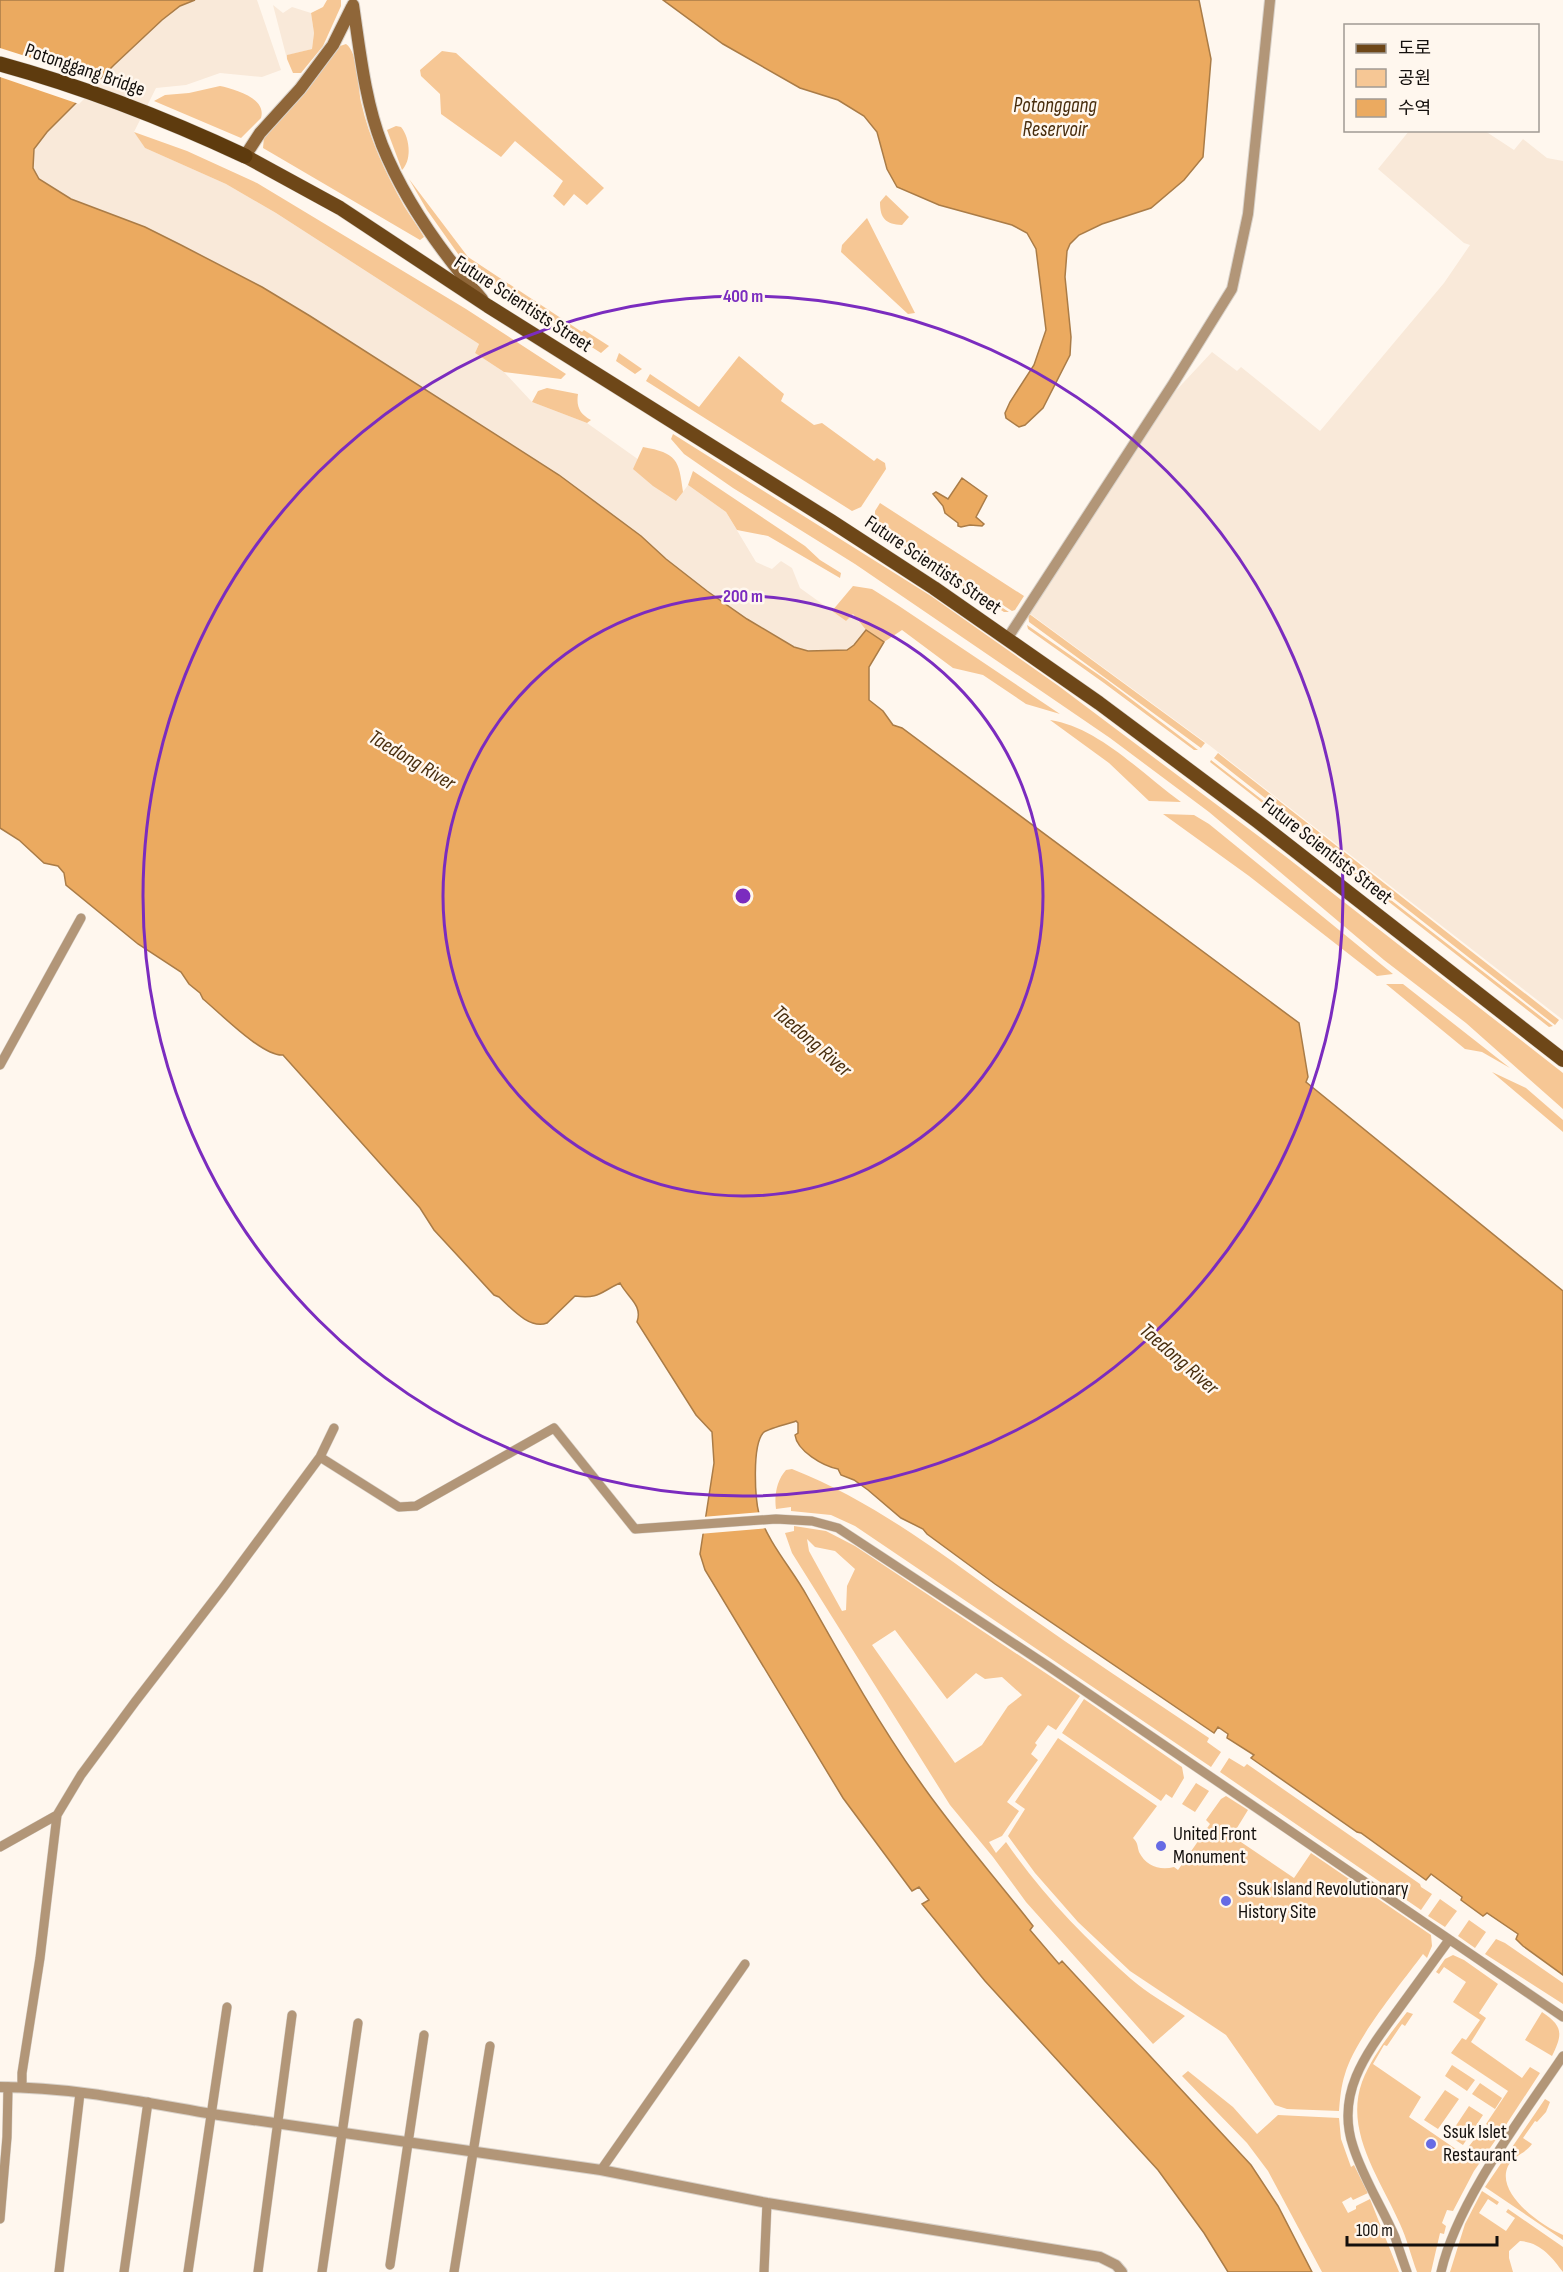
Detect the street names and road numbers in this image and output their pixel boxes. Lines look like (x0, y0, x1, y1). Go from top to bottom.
street label: Potonggang Bridge (22, 38, 148, 102)
street label: Future Scientists Street (450, 250, 596, 358)
street label: Future Scientists Street (860, 510, 1006, 620)
street label: Future Scientists Street (1257, 792, 1397, 910)

